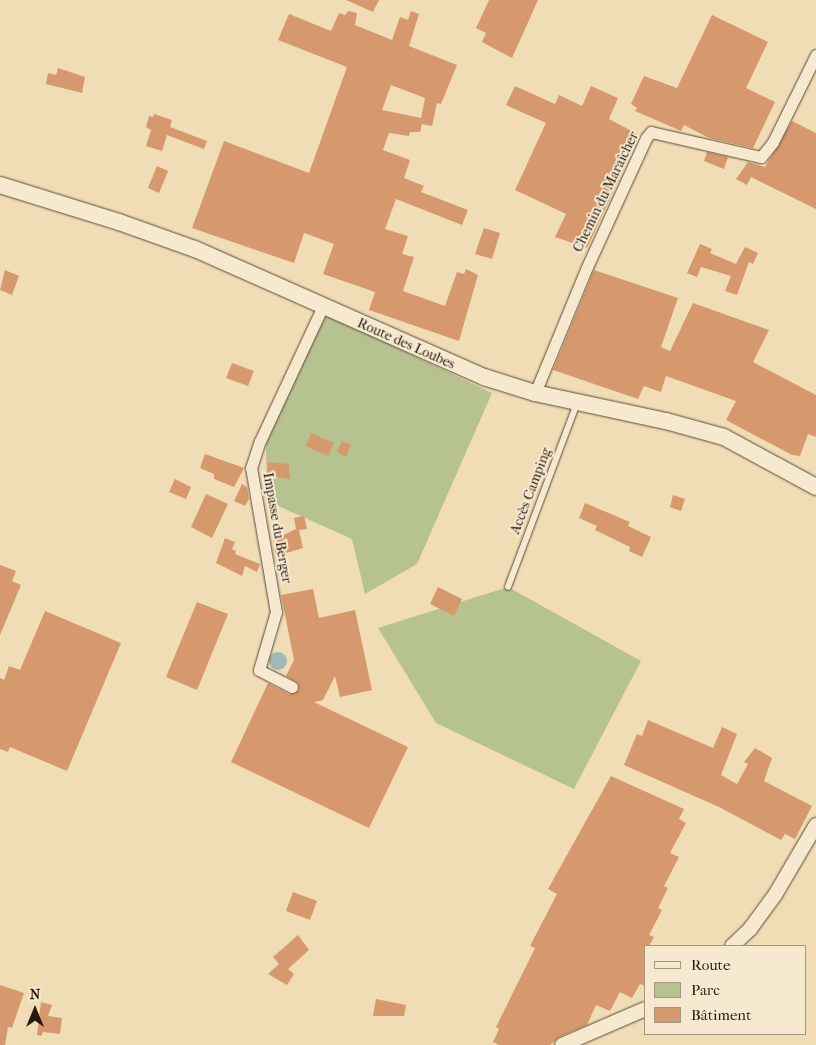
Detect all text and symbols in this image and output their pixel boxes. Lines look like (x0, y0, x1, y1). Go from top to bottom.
street label: Chemin du Maraîcher (569, 129, 643, 255)
street label: Route des Loubes (355, 315, 457, 373)
street label: Accès Camping (507, 445, 555, 537)
street label: Impasse du Berger (259, 471, 295, 585)
legend (644, 945, 806, 1035)
text: Route (691, 956, 730, 974)
text: Parc (691, 981, 720, 999)
north arrow (10, 985, 60, 1035)
text: N (30, 986, 40, 1003)
text: Bâtiment (691, 1006, 751, 1024)

